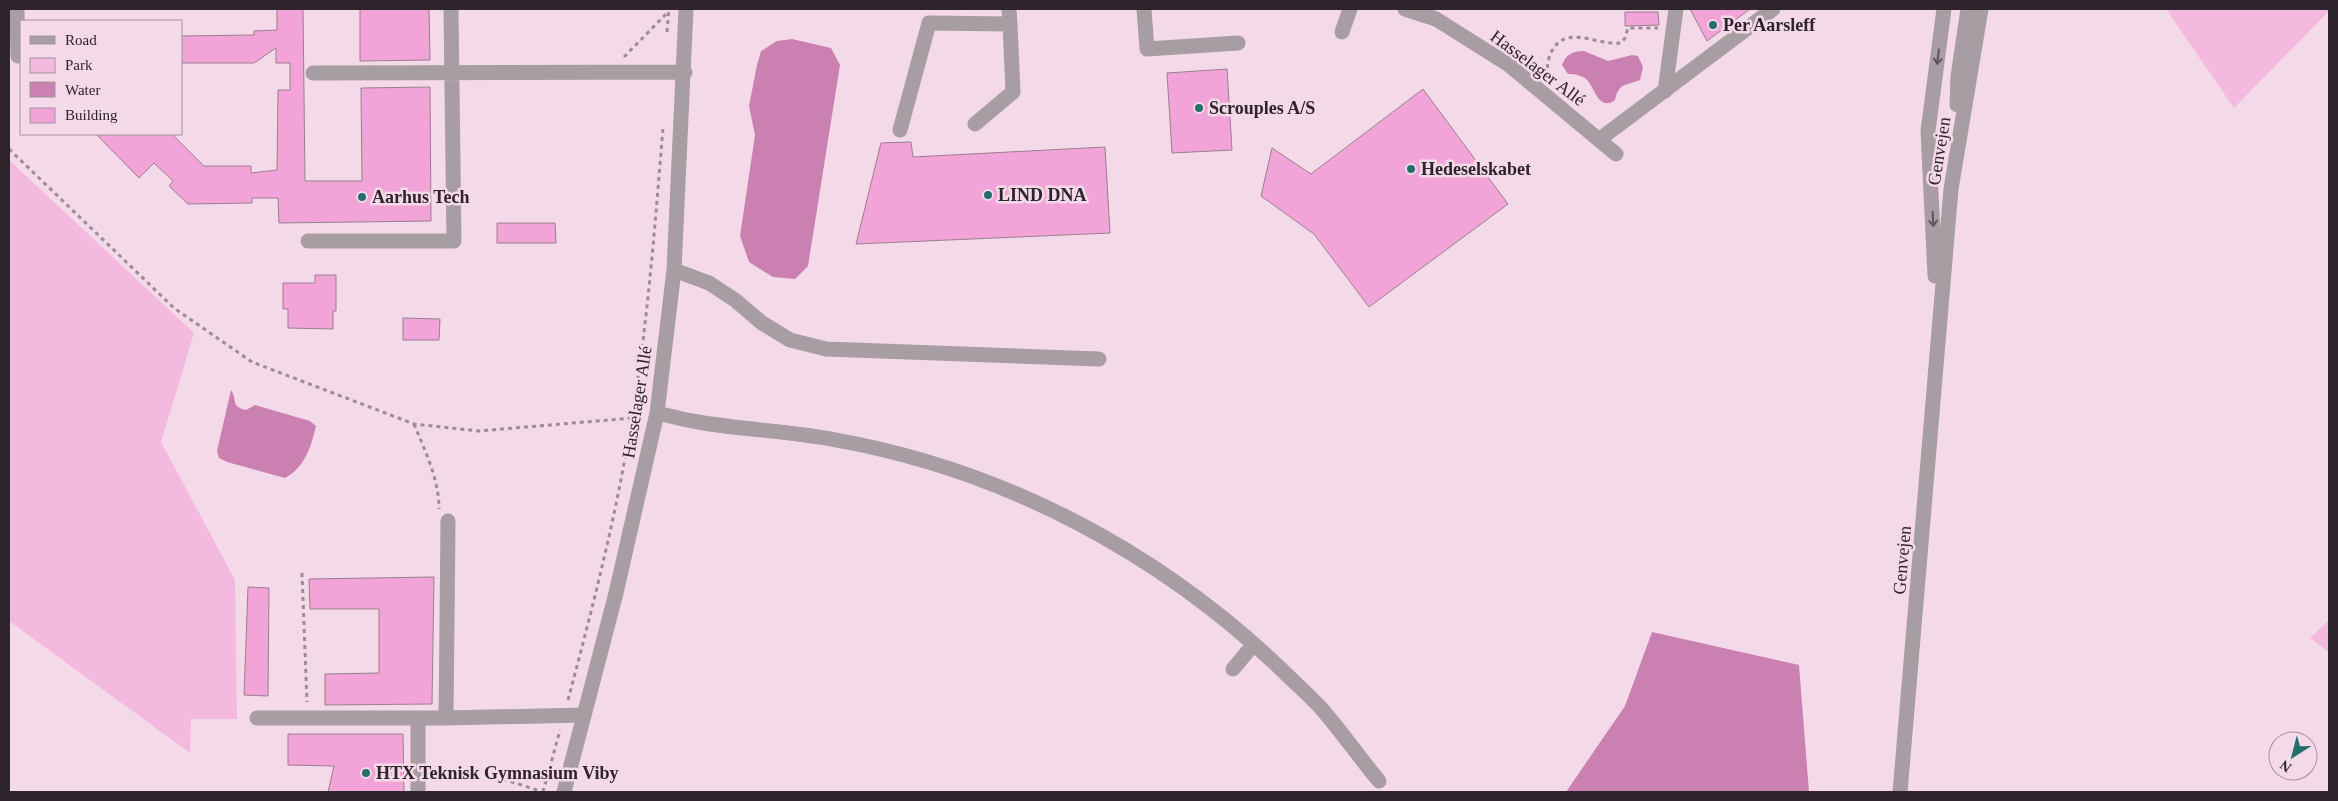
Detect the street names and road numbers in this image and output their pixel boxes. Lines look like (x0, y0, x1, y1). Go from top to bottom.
street label: Hasselager Allé (1487, 26, 1589, 110)
street label: Genvejen (1924, 115, 1954, 187)
street label: Hasselager Allé (618, 344, 656, 460)
street label: Genvejen (1889, 525, 1915, 595)

